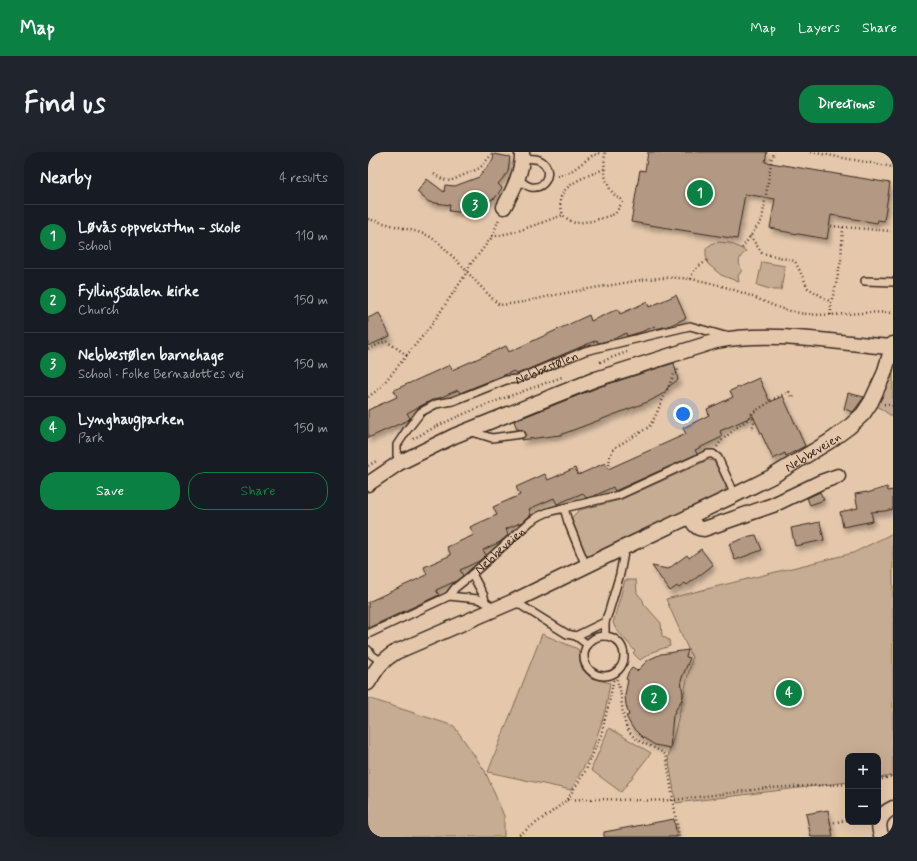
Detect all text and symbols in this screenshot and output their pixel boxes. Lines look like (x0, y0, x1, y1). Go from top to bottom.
text: Map (20, 16, 55, 41)
text: Map (750, 19, 776, 37)
text: Layers (798, 19, 840, 37)
text: Share (862, 19, 897, 37)
button: Directions (799, 85, 893, 123)
text: Find us (24, 86, 105, 123)
text: Nearby (40, 167, 92, 189)
text: 4 results (279, 170, 328, 187)
pin: 1 (687, 178, 713, 208)
pin: 3 (462, 190, 488, 220)
text: Løvås oppveksttun - skole (78, 218, 241, 238)
text: 1 (50, 228, 56, 245)
text: 110 m (295, 228, 328, 245)
text: School (78, 238, 112, 255)
text: Fyllingsdalen kirke (78, 282, 199, 302)
text: 2 (50, 292, 56, 309)
text: 150 m (294, 292, 328, 309)
text: Church (78, 302, 119, 319)
text: Nebbestølen barnehage (78, 346, 224, 366)
street label: Nebbestølen (513, 348, 581, 389)
text: 3 (50, 356, 56, 373)
text: 150 m (294, 356, 328, 373)
text: School · Folke Bernadottes vei (78, 366, 244, 383)
your location (673, 404, 693, 424)
text: Lynghaugparken (78, 410, 184, 430)
text: 4 (49, 420, 57, 437)
text: 150 m (294, 420, 328, 437)
street label: Nebbeveien (782, 429, 845, 477)
text: Park (78, 430, 104, 447)
button: Save (40, 472, 180, 510)
button: Share (188, 472, 328, 510)
street label: Nebbeveien (471, 523, 529, 578)
pin: 4 (776, 678, 802, 708)
pin: 2 (641, 683, 667, 713)
map controls (845, 753, 881, 825)
button: + (845, 753, 881, 789)
button: − (845, 789, 881, 825)

